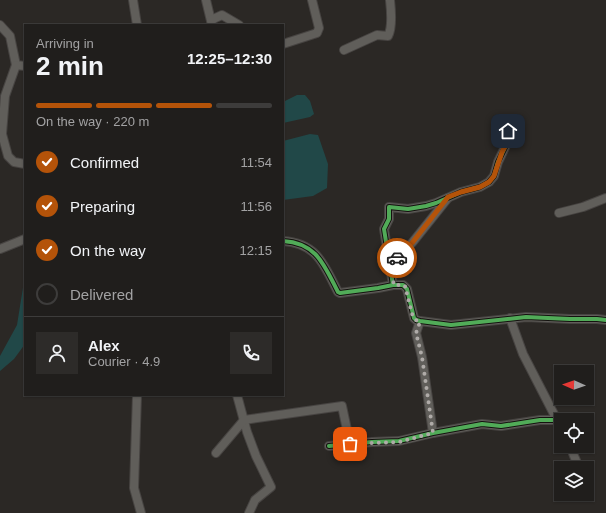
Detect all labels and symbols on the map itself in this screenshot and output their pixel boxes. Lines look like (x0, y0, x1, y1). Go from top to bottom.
pin (491, 114, 525, 148)
courier (377, 238, 417, 278)
north arrow (554, 365, 594, 405)
pin (333, 427, 367, 461)

